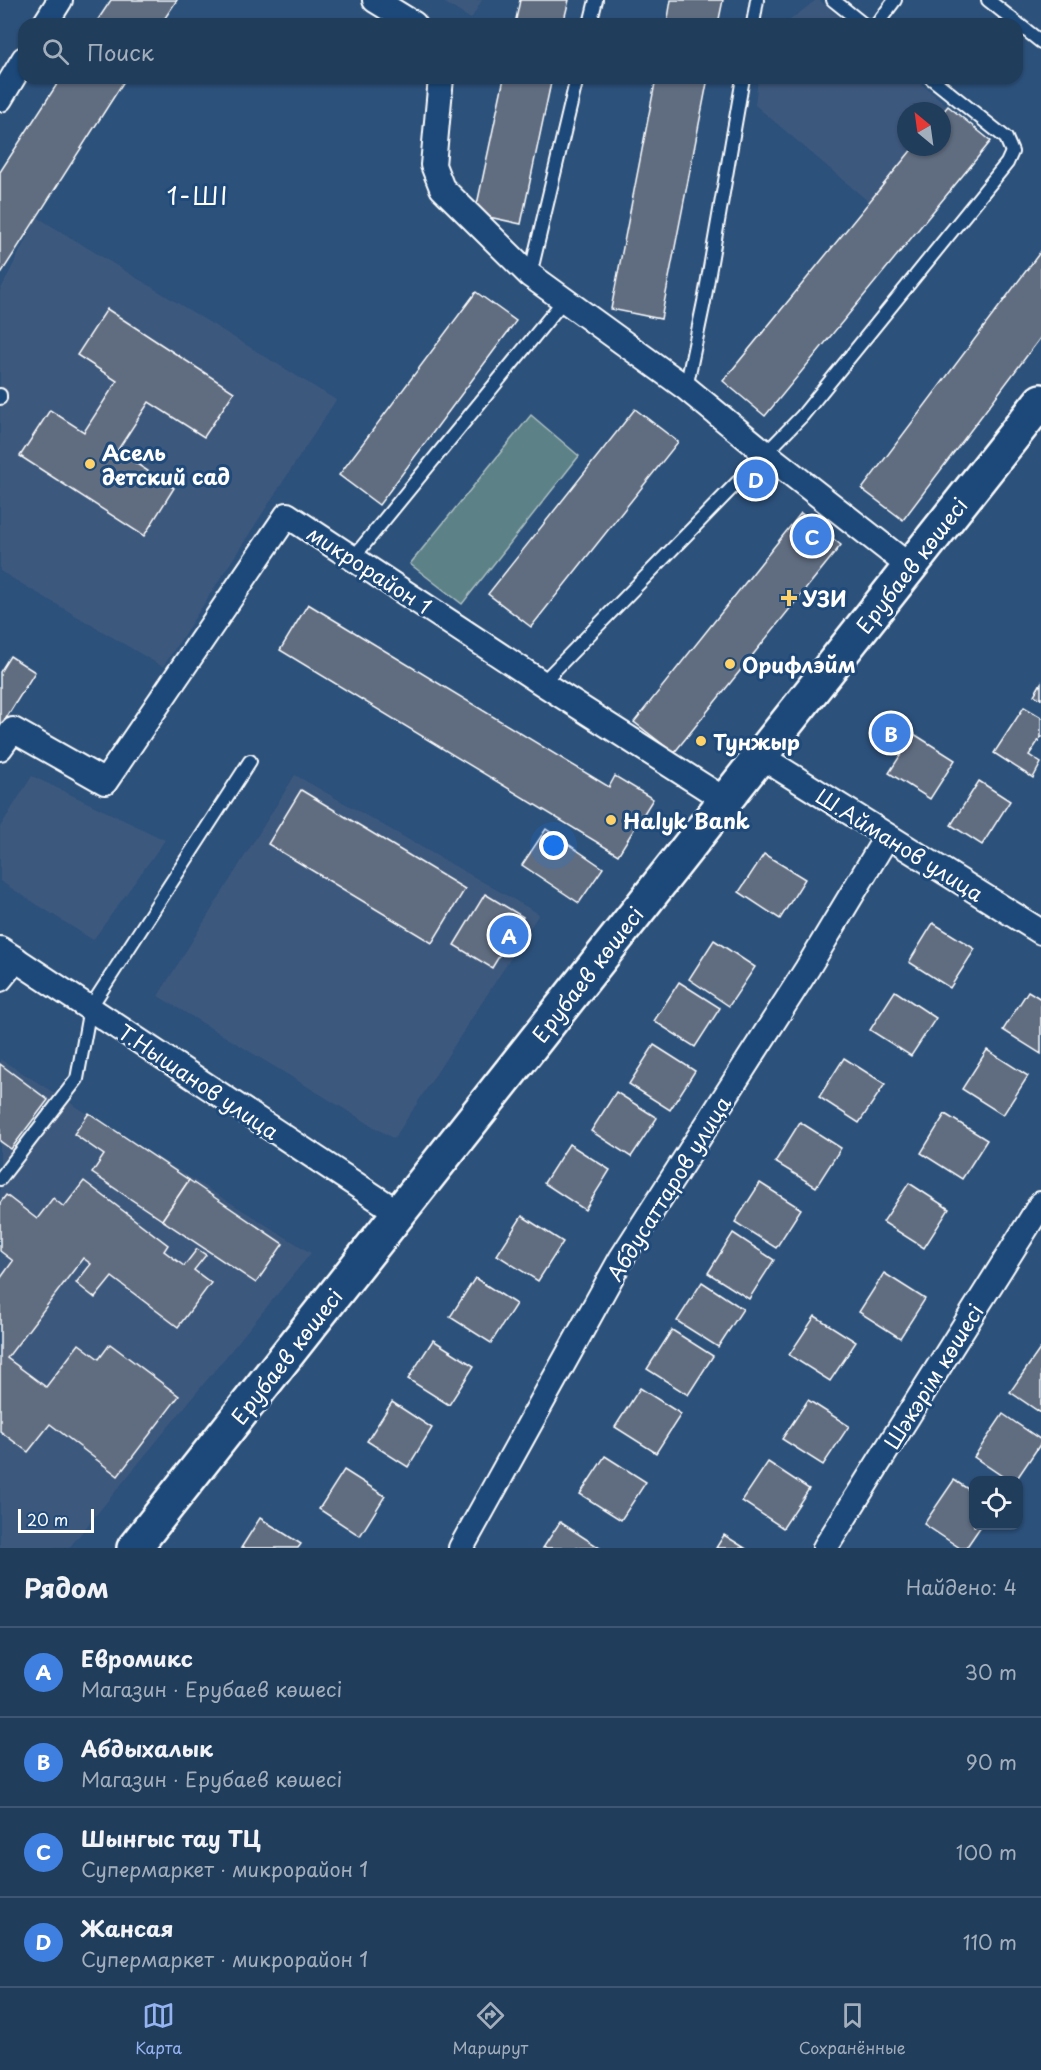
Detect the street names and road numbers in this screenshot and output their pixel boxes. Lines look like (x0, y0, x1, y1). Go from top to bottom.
street label: Ерубаев көшесі (848, 490, 974, 640)
street label: микрорайон 1 (301, 517, 439, 621)
street label: Ш.Айманов улица (810, 779, 991, 909)
street label: Ерубаев көшесі (524, 899, 650, 1049)
street label: Т.Нышанов улица (112, 1015, 286, 1147)
street label: Абдусаттаров улица (598, 1089, 738, 1287)
street label: Ерубаев көшесі (223, 1281, 349, 1431)
street label: Шәкәрім көшесі (875, 1297, 991, 1455)

